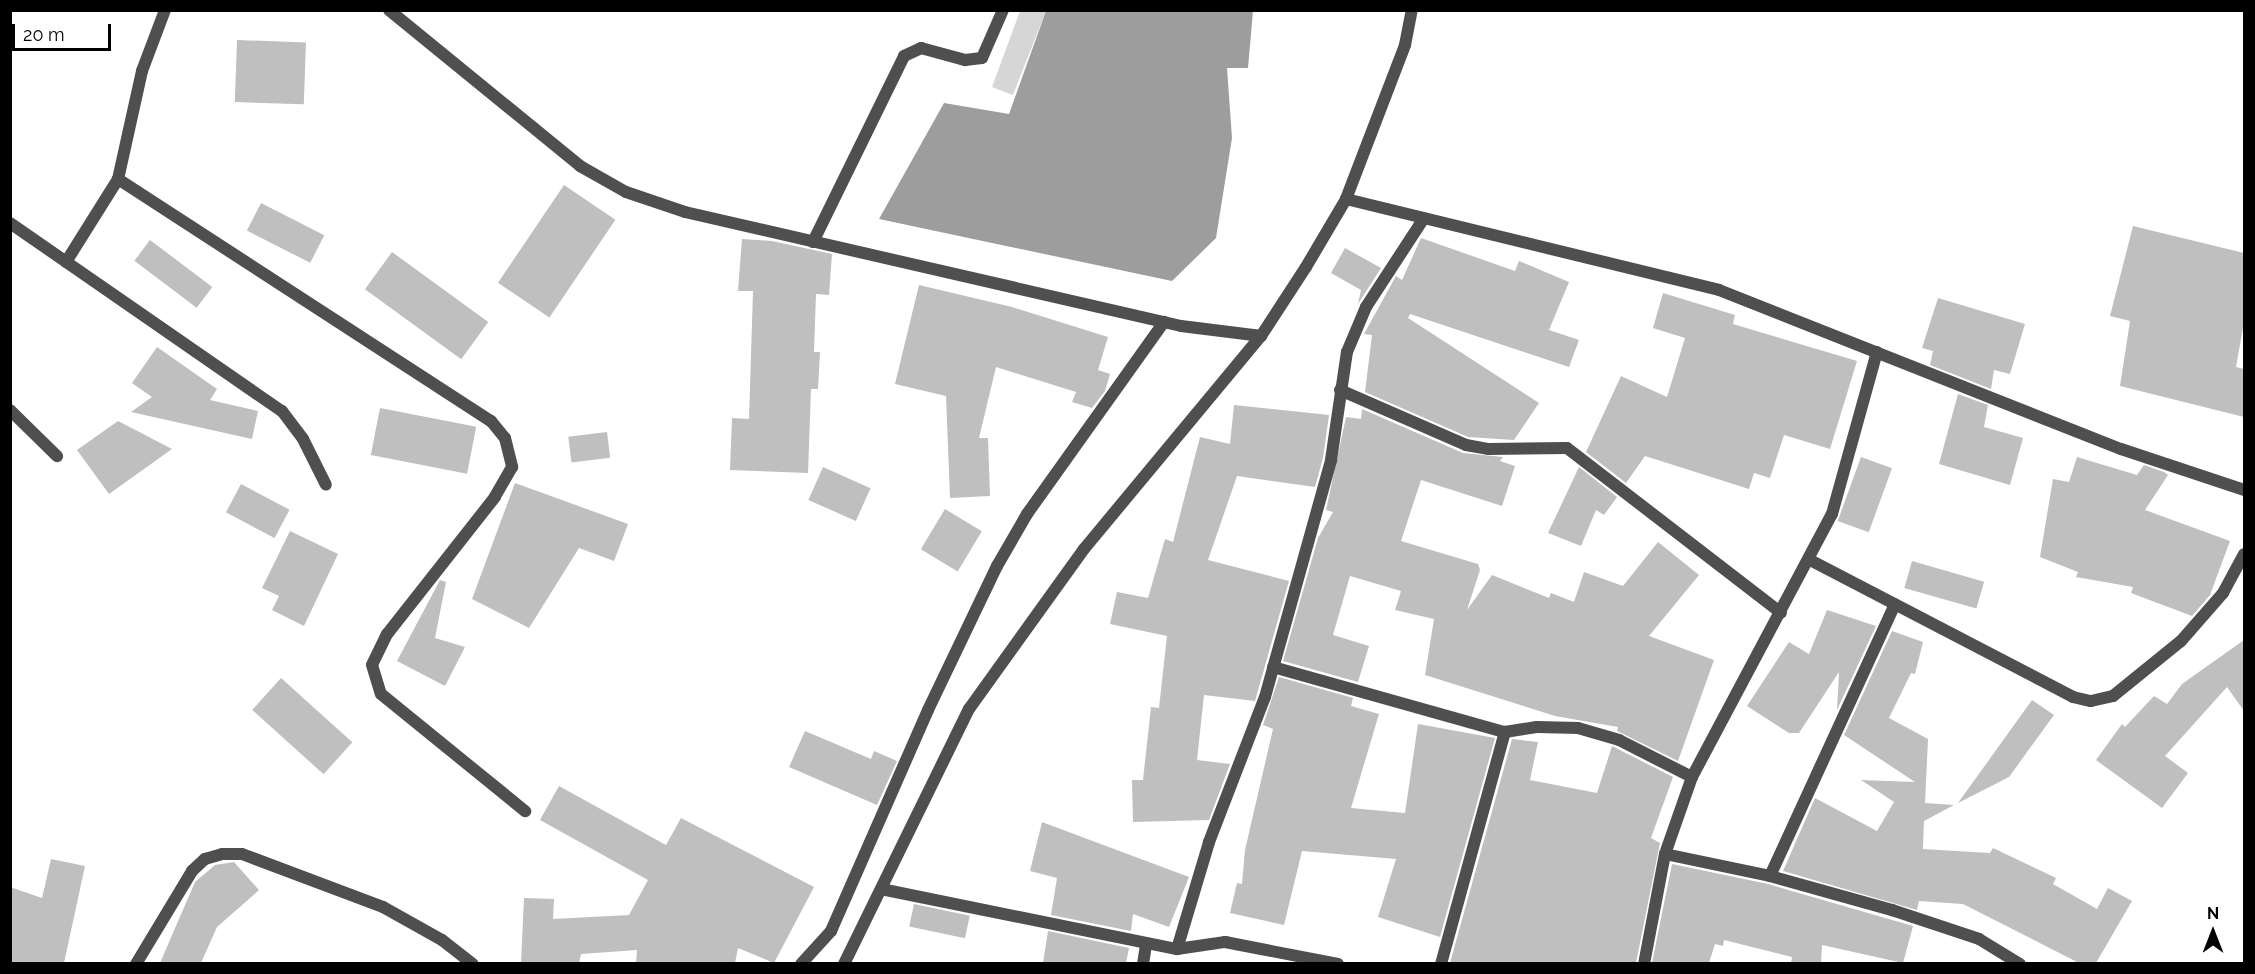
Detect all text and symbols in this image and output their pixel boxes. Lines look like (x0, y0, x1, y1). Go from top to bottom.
scale bar (15, 12, 114, 50)
text: 20 m (23, 24, 65, 45)
north arrow (2183, 902, 2243, 962)
text: N (2207, 904, 2219, 923)

